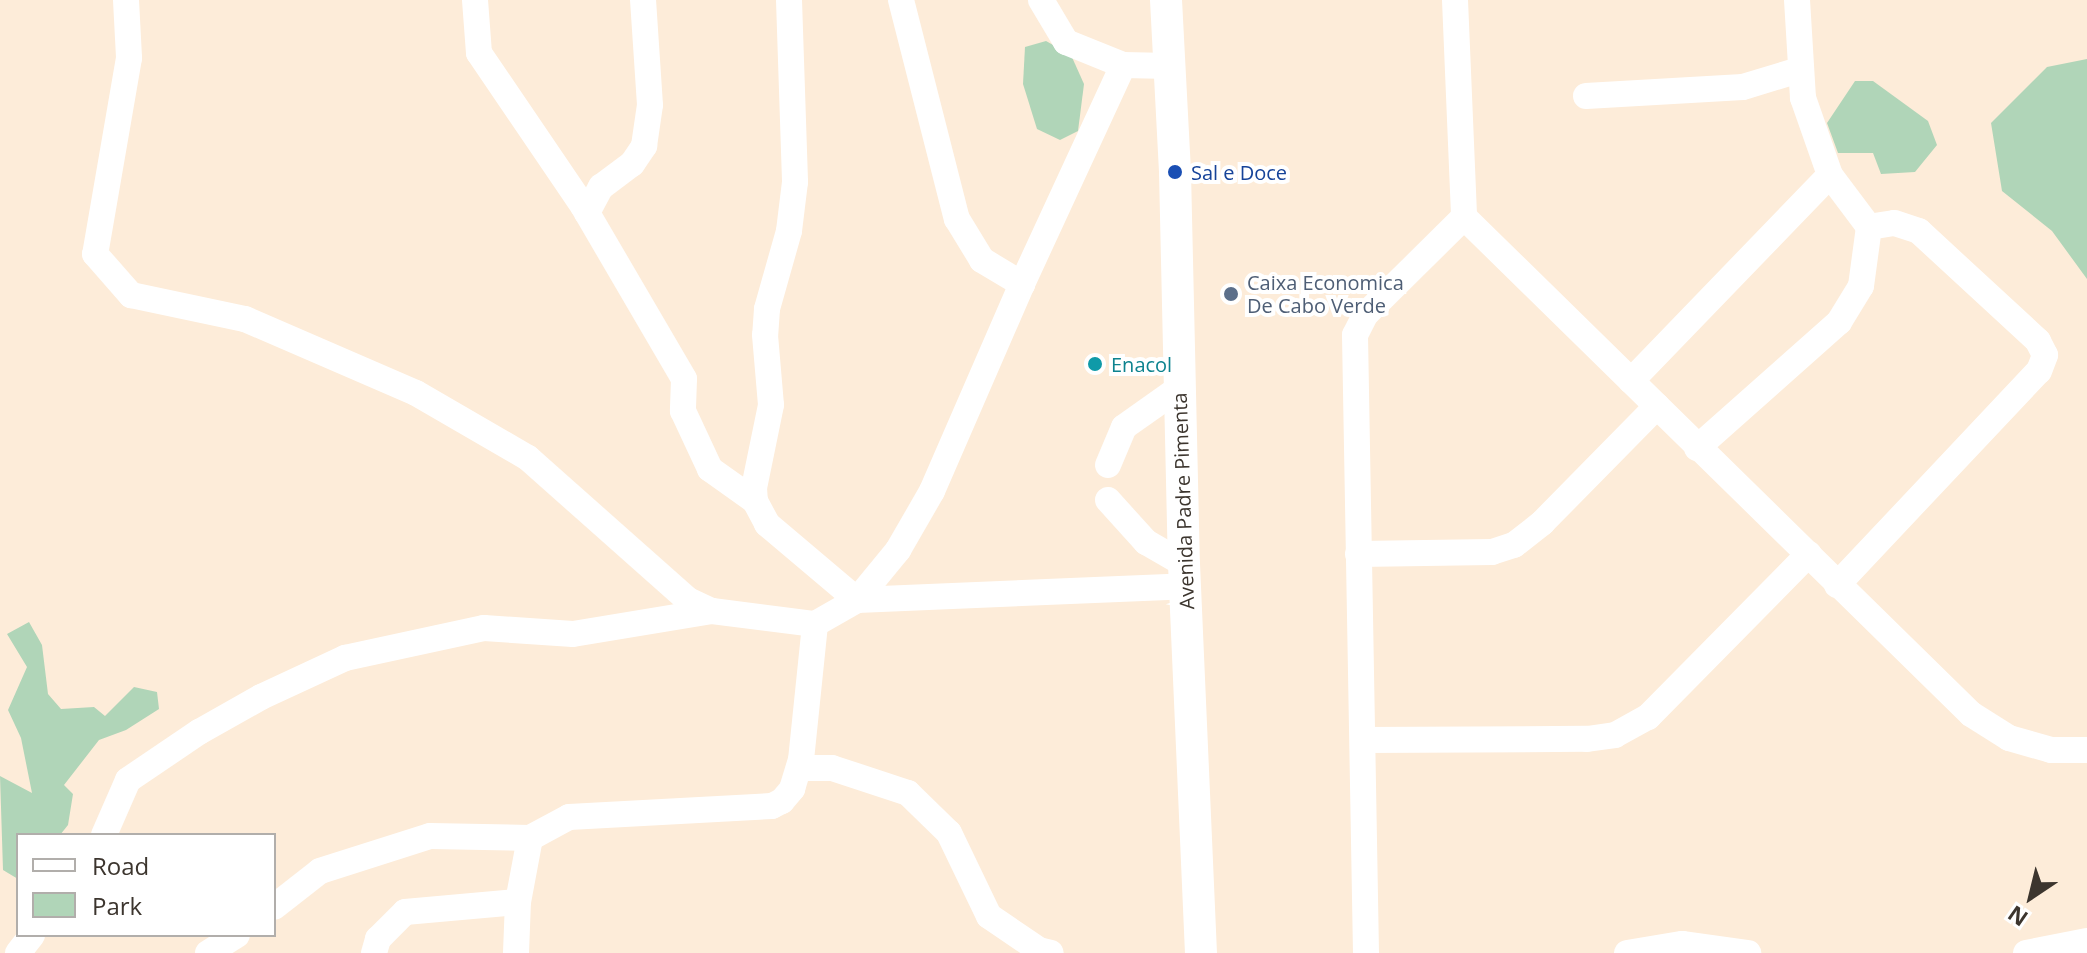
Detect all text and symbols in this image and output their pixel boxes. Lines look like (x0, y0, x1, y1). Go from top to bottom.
place label: Sal e Doce (1191, 160, 1287, 184)
marker: Sal e Doce (1166, 163, 1184, 181)
place label: Caixa Economica De Cabo Verde (1247, 270, 1404, 317)
marker: Caixa Economica De Cabo Verde (1222, 285, 1240, 303)
place label: Enacol (1111, 352, 1172, 376)
marker: Enacol (1086, 355, 1104, 373)
street label: Avenida Padre Pimenta (1167, 392, 1199, 610)
legend (16, 833, 276, 937)
text: Road (92, 849, 149, 882)
north arrow (1991, 857, 2071, 937)
text: Park (92, 889, 142, 922)
text: N (2001, 899, 2033, 934)

